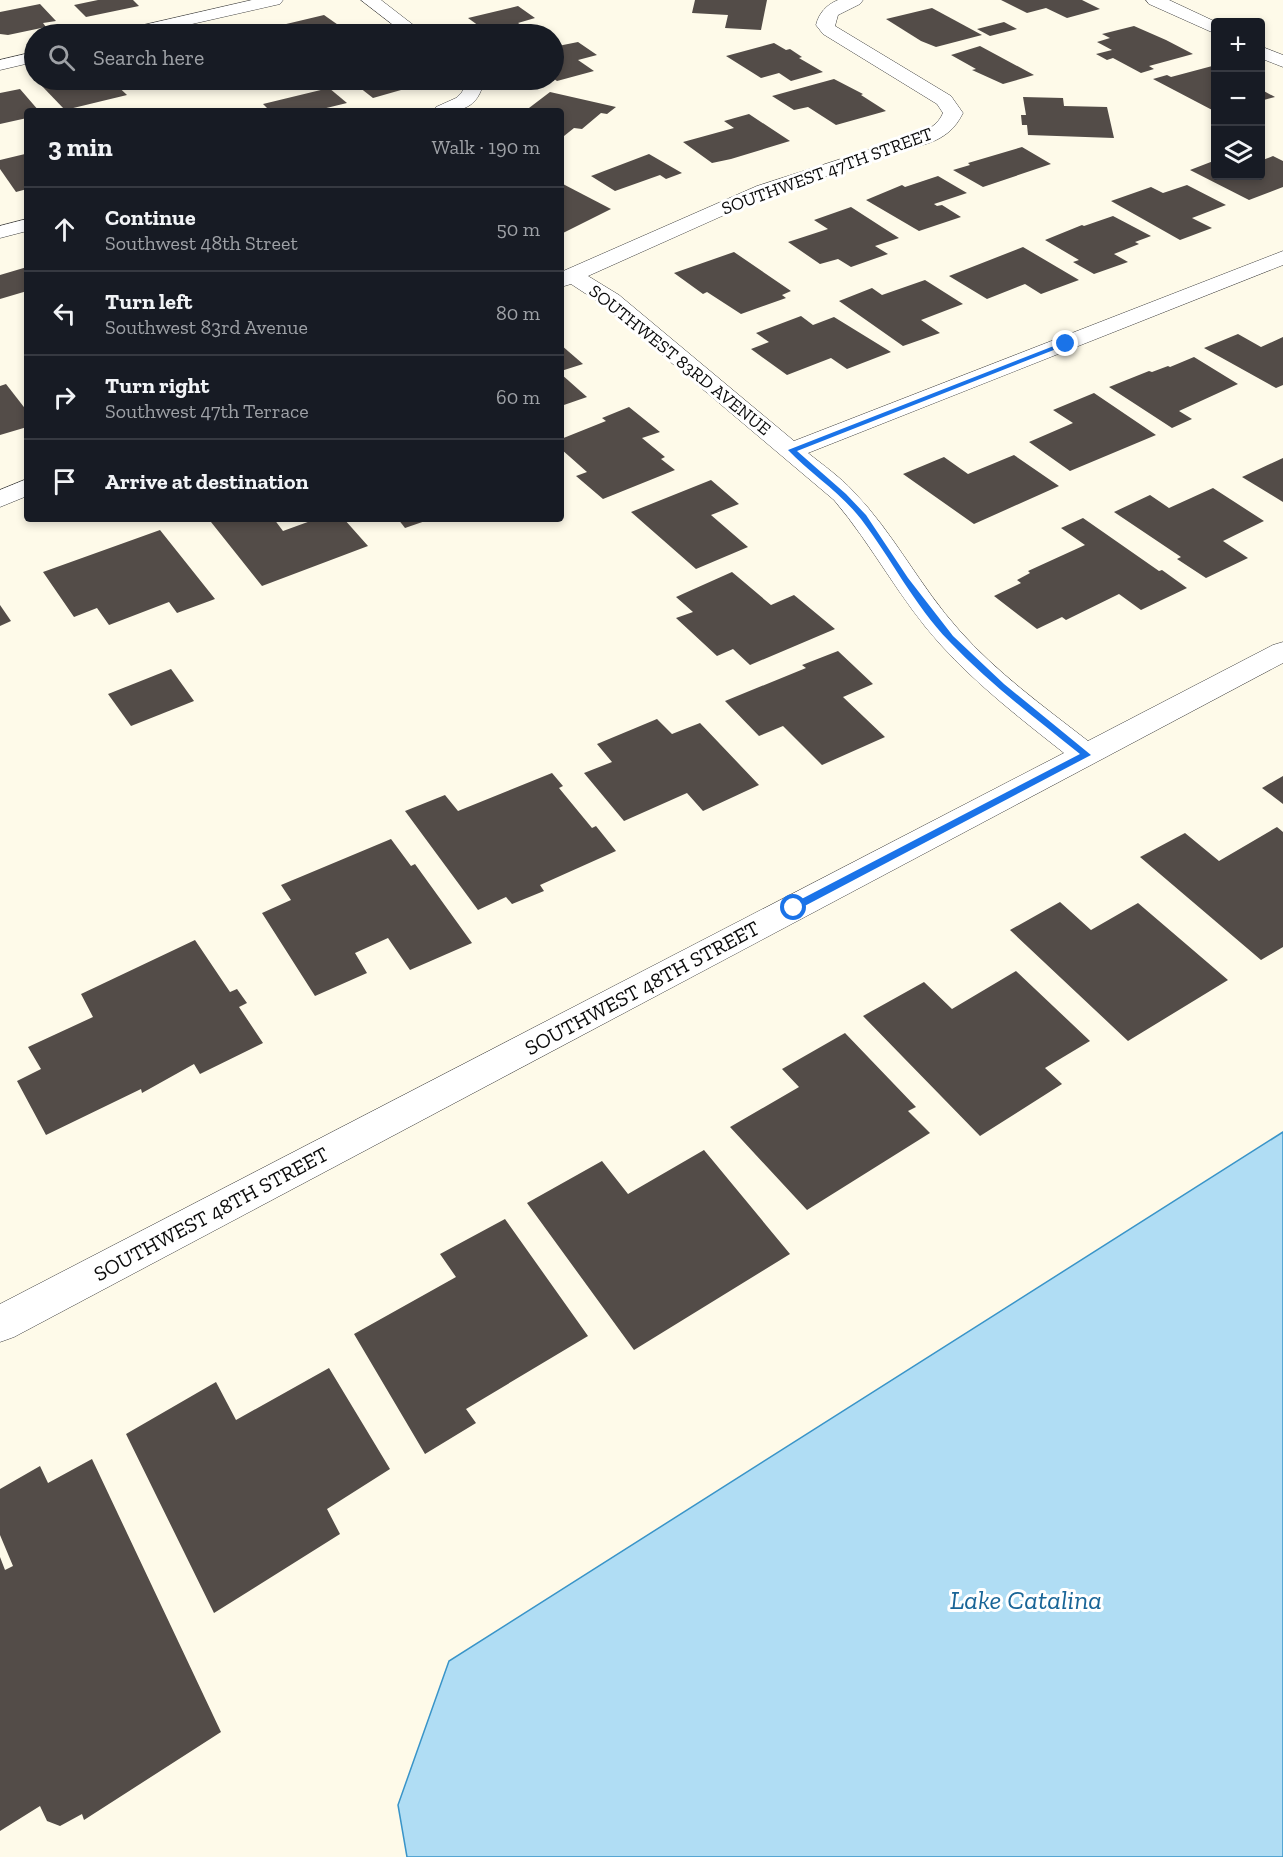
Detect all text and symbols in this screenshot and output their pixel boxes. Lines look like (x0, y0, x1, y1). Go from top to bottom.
map controls (1211, 18, 1265, 180)
button: + (1211, 18, 1265, 72)
search box (24, 24, 564, 90)
icon: search (45, 41, 78, 74)
text: Search here (93, 44, 204, 71)
button: − (1211, 72, 1265, 126)
street label: SOUTHWEST 47TH STREET (718, 123, 936, 219)
button: layers (1211, 126, 1265, 180)
text: 3 min (48, 131, 113, 163)
text: Walk · 190 m (432, 135, 540, 159)
text: Continue (105, 204, 196, 231)
icon: ahead (48, 213, 81, 246)
text: 50 m (496, 217, 540, 241)
text: Southwest 48th Street (105, 231, 298, 255)
street label: SOUTHWEST 83RD AVENUE (585, 280, 775, 440)
text: Turn left (105, 288, 192, 315)
icon: left (48, 297, 81, 330)
text: 80 m (496, 301, 540, 325)
text: Southwest 83rd Avenue (105, 315, 308, 339)
route end (1052, 330, 1078, 356)
text: Turn right (105, 372, 209, 399)
icon: right (48, 381, 81, 414)
text: 60 m (496, 385, 540, 409)
text: Southwest 47th Terrace (105, 399, 309, 423)
icon: arrive (48, 465, 81, 498)
text: Arrive at destination (105, 468, 308, 495)
route start (780, 894, 806, 920)
street label: SOUTHWEST 48TH STREET (520, 915, 763, 1060)
street label: SOUTHWEST 48TH STREET (89, 1141, 332, 1286)
water label: Lake Catalina (950, 1584, 1102, 1616)

